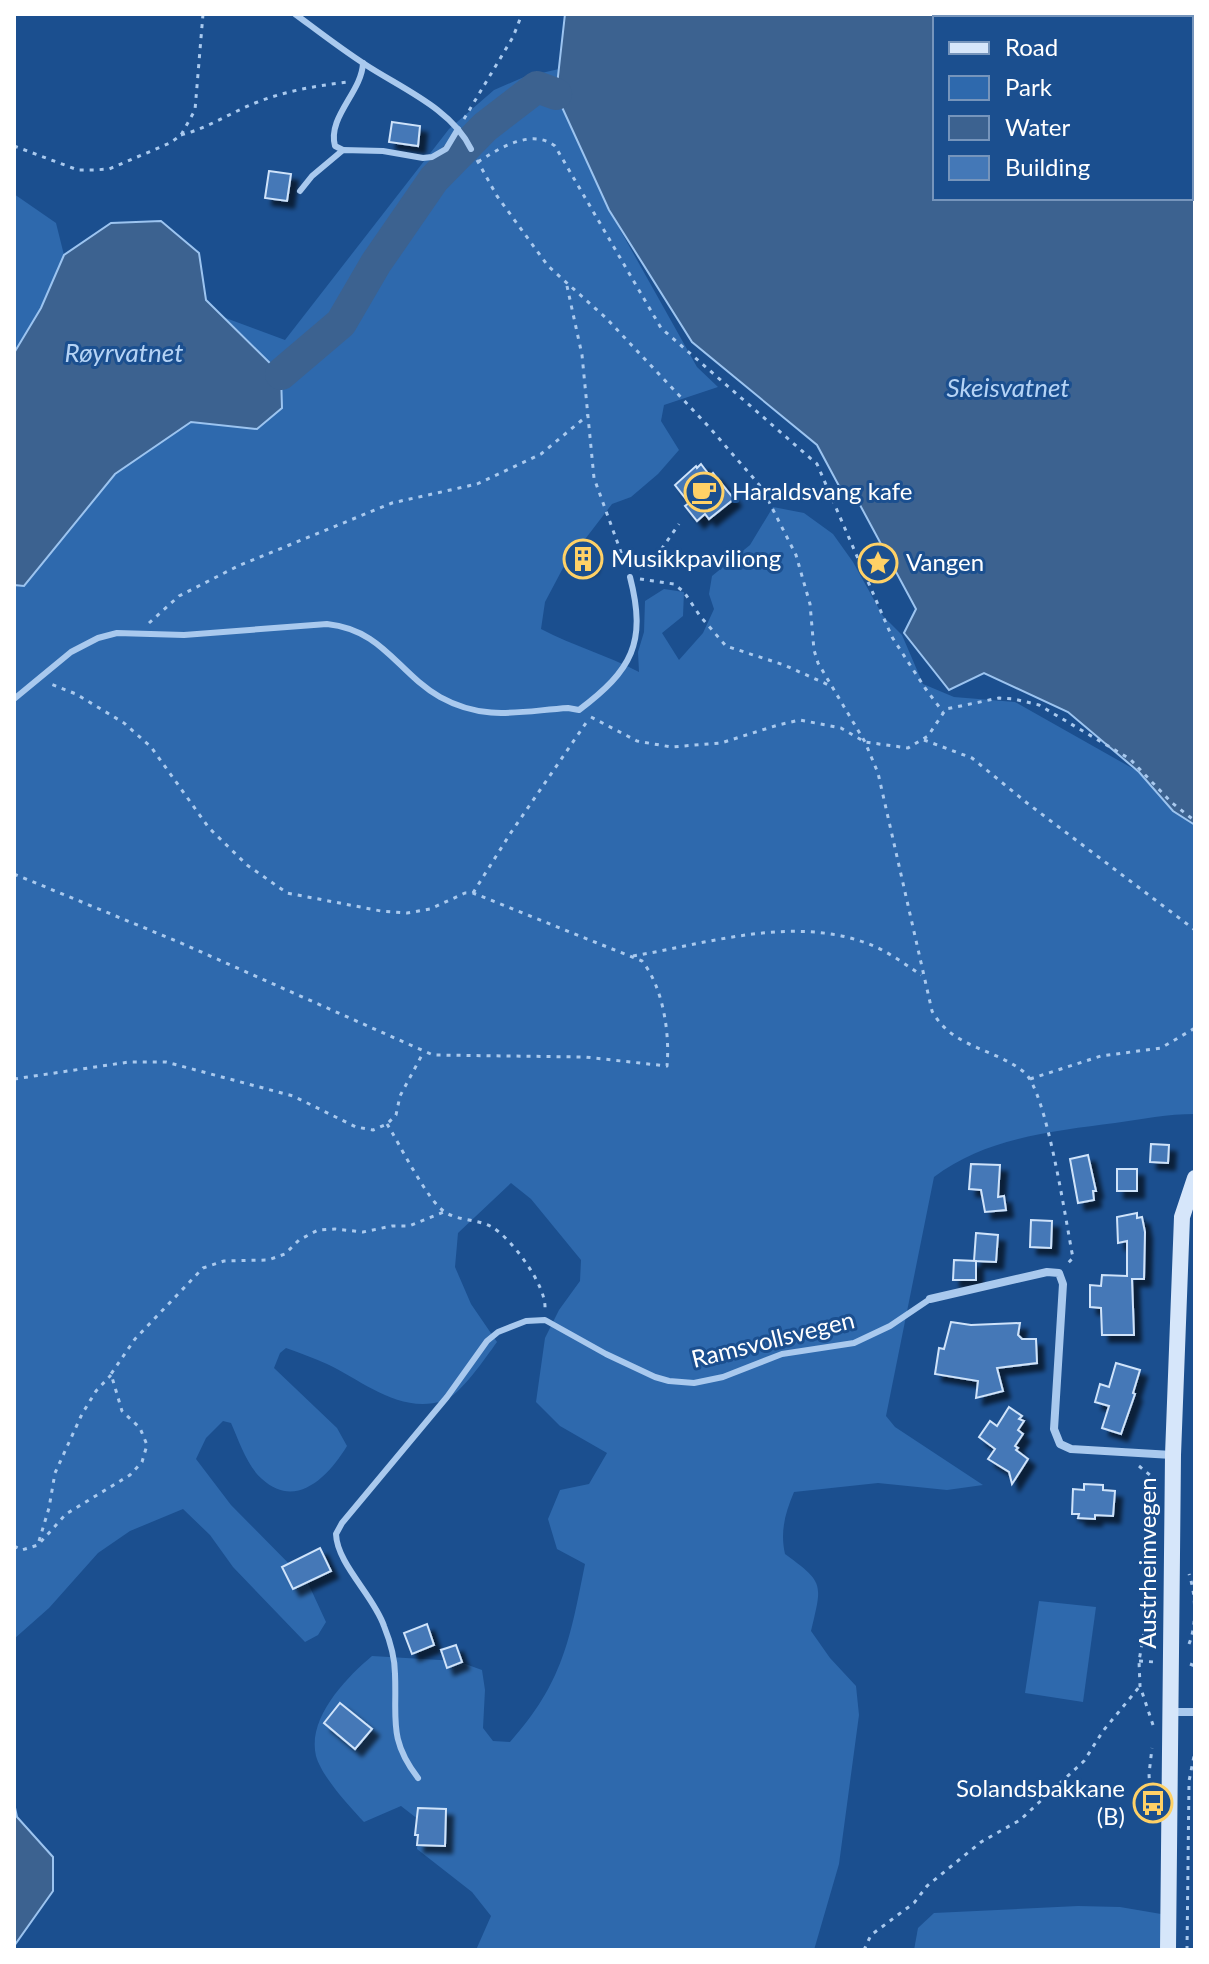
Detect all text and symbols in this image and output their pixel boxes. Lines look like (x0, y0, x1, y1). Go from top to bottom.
legend (933, 16, 1193, 200)
text: Road (1005, 32, 1058, 61)
text: Park (1005, 72, 1053, 101)
text: Water (1005, 112, 1070, 141)
text: Building (1005, 152, 1090, 181)
water label: Røyrvatnet (65, 336, 183, 368)
water label: Skeisvatnet (946, 371, 1070, 403)
cafe icon: Haraldsvang kafe (683, 471, 725, 513)
place label: Haraldsvang kafe (732, 476, 912, 505)
building icon: Musikkpaviliong (562, 538, 604, 580)
place icon: Vangen (857, 542, 899, 584)
place label: Musikkpaviliong (611, 543, 781, 572)
place label: Vangen (906, 547, 984, 576)
street label: Ramsvollsvegen (688, 1304, 857, 1373)
street label: Austrheimvegen (1132, 1477, 1161, 1649)
place label: Solandsbakkane (B) (956, 1773, 1125, 1830)
bus stop icon: Solandsbakkane (B) (1132, 1782, 1174, 1824)

